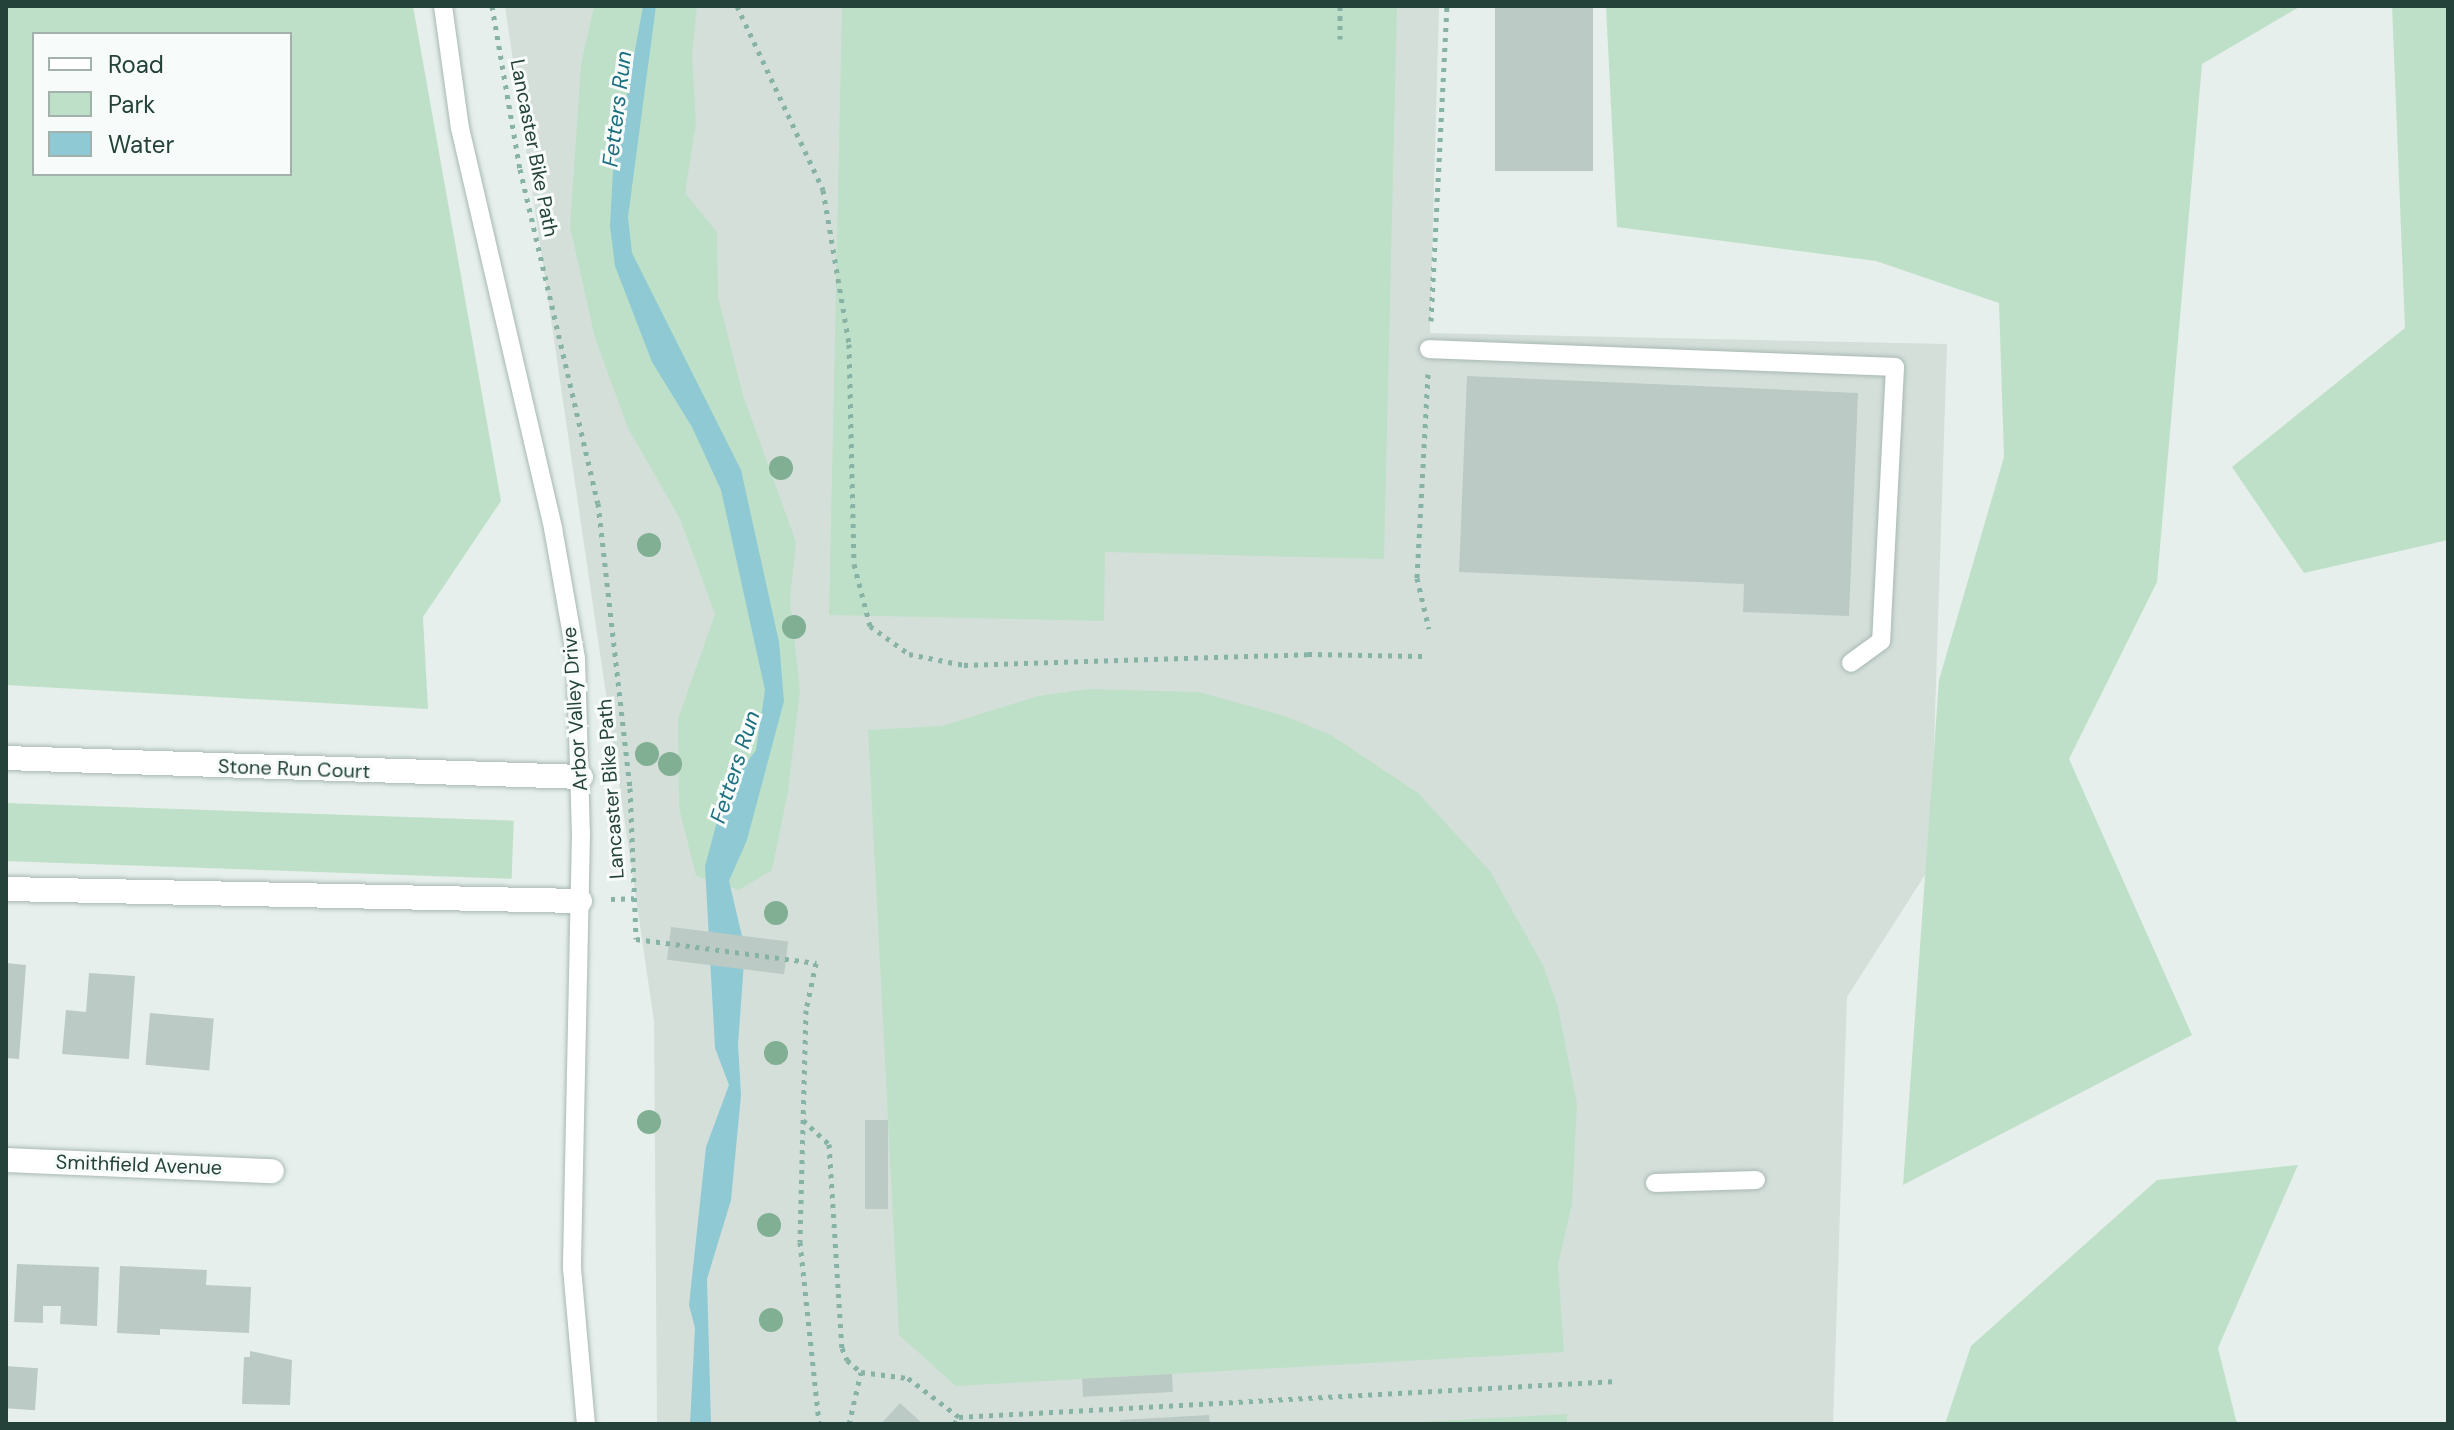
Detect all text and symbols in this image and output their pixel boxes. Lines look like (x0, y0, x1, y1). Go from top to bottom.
legend (32, 32, 292, 176)
text: Road (108, 49, 164, 80)
water label: Fetters Run (597, 49, 637, 169)
street label: Lancaster Bike Path (505, 57, 563, 239)
text: Park (108, 89, 155, 120)
text: Water (108, 129, 174, 160)
street label: Arbor Valley Drive (557, 626, 593, 792)
street label: Lancaster Bike Path (593, 698, 629, 880)
water label: Fetters Run (704, 707, 766, 827)
street label: Stone Run Court (218, 754, 370, 784)
street label: Smithfield Avenue (55, 1150, 223, 1180)

